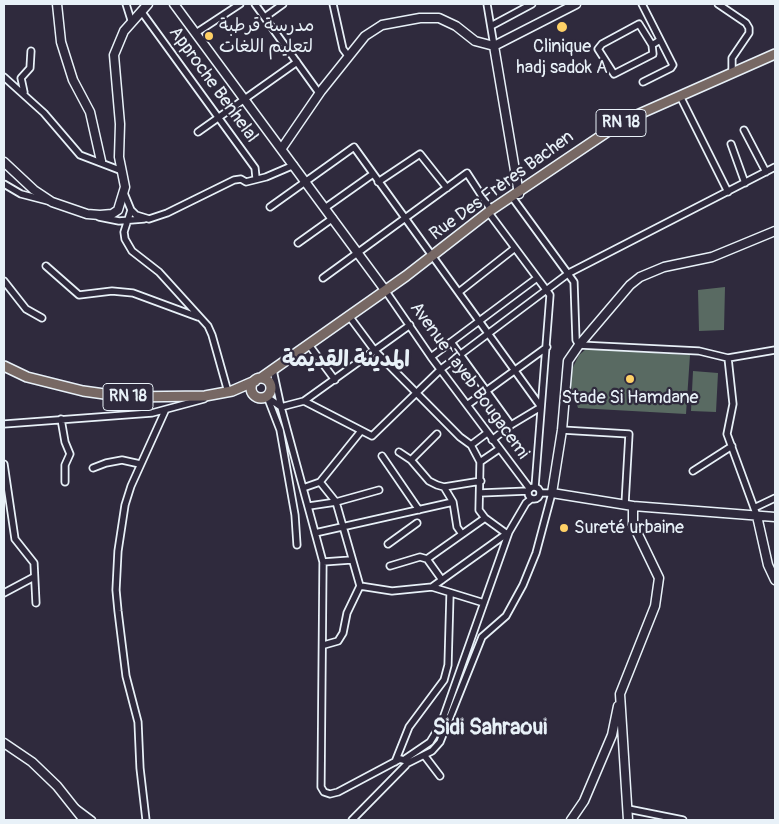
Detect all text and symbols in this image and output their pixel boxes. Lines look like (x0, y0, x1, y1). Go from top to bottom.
place label: مدرسة قرطبة لتعليم اللغات (219, 15, 314, 58)
marker: Clinique hadj sadok A (555, 20, 569, 34)
street label: Approche Benhelal (164, 23, 262, 147)
marker: مدرسة قرطبة لتعليم اللغات (203, 30, 215, 42)
place label: Clinique hadj sadok A (516, 36, 608, 78)
road number: RN 18 (596, 110, 646, 136)
street label: Rue Des Frères Bachen (426, 126, 578, 246)
street label: Avenue Tayeb Bougacemi (405, 298, 533, 464)
district label: المدينة القديمة (282, 347, 410, 373)
marker: Stade Si Hamdane (624, 373, 636, 385)
road number: RN 18 (103, 384, 153, 411)
place label: Stade Si Hamdane (562, 387, 698, 409)
place label: Sureté urbaine (574, 517, 684, 539)
marker: Sureté urbaine (558, 522, 570, 534)
district label: Sidi Sahraoui (433, 715, 547, 741)

